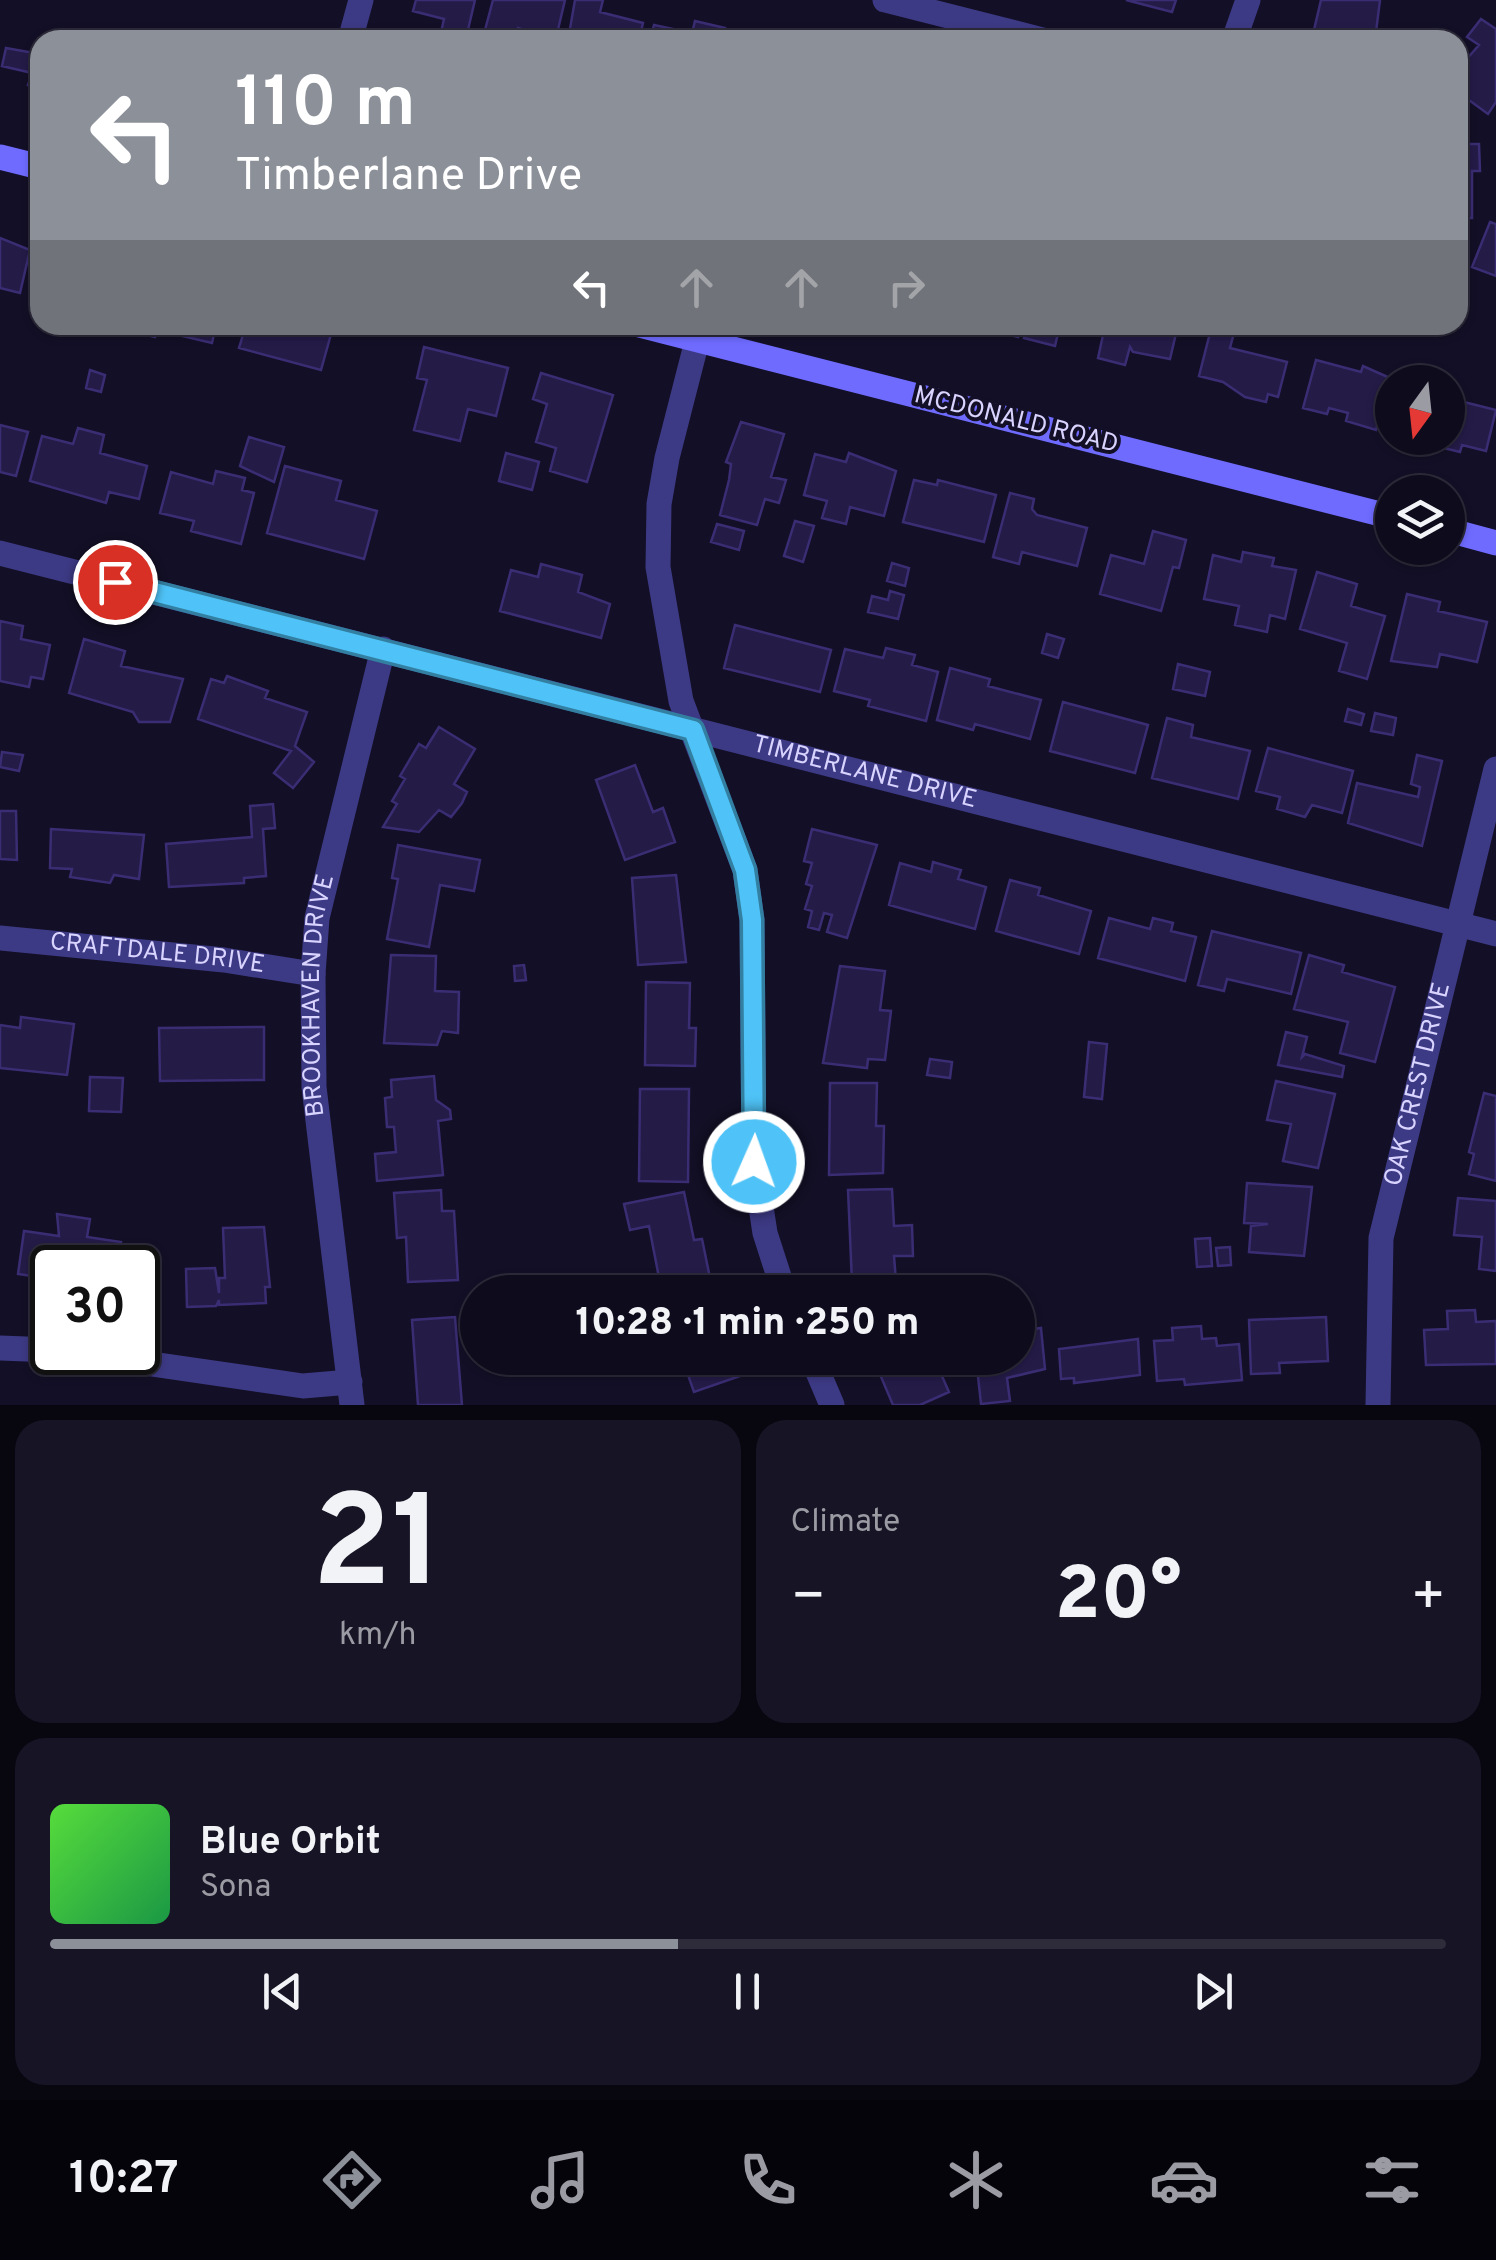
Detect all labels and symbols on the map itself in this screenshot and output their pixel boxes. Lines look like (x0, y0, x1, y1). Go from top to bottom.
north arrow (1375, 365, 1465, 455)
street label: MCDONALD ROAD (911, 380, 1121, 462)
pin (73, 540, 158, 625)
street label: TIMBERLANE DRIVE (749, 729, 980, 817)
street label: BROOKHAVEN DRIVE (297, 871, 343, 1119)
street label: CRAFTDALE DRIVE (48, 927, 267, 982)
street label: OAK CREST DRIVE (1378, 979, 1459, 1190)
position arrow (702, 1110, 806, 1214)
speed limit sign: 30 (30, 1245, 160, 1375)

